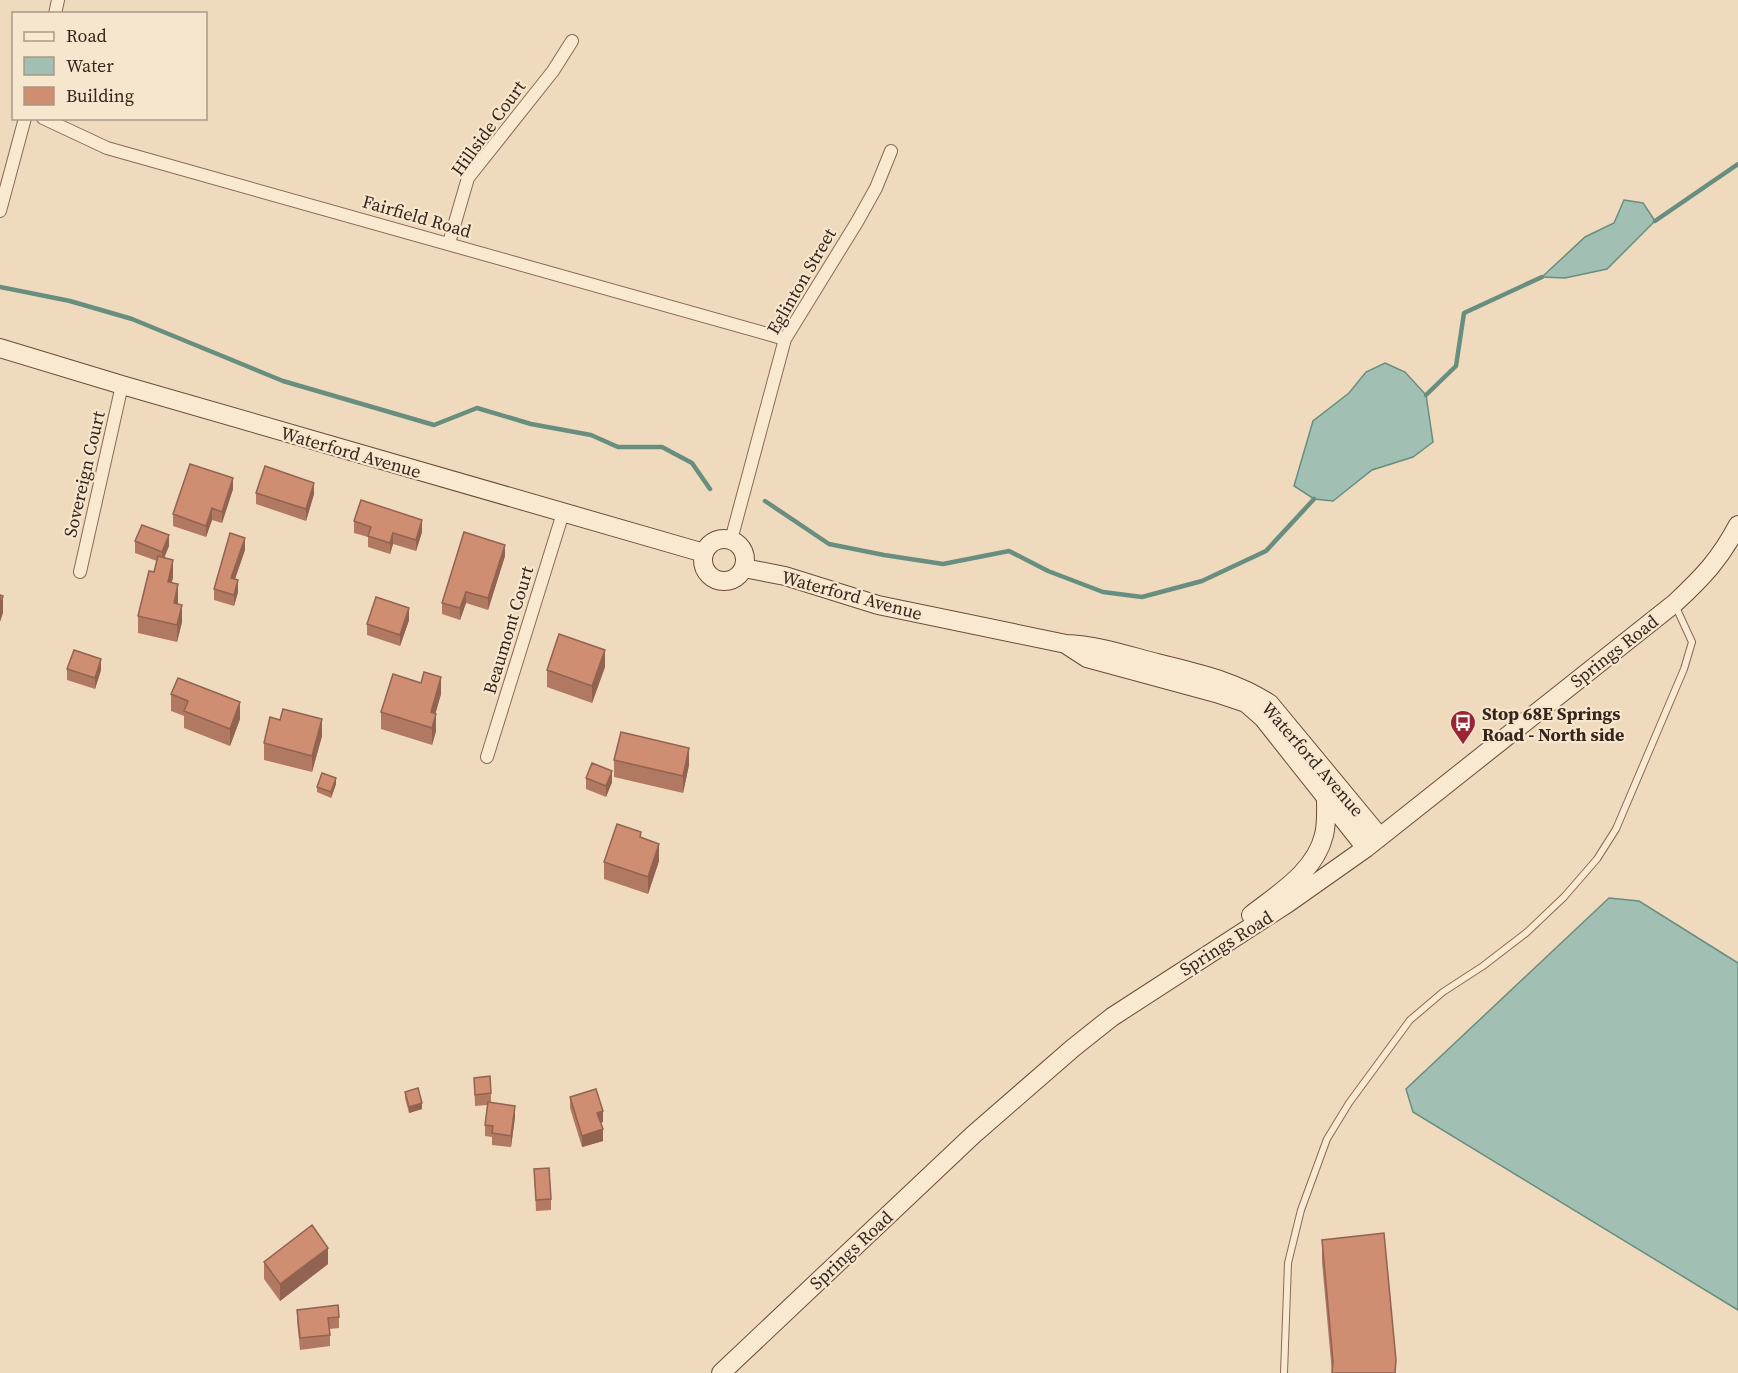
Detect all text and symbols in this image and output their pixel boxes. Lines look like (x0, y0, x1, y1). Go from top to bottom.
legend (12, 12, 207, 120)
text: Road (66, 23, 107, 48)
text: Water (66, 53, 114, 78)
street label: Hillside Court (445, 75, 531, 181)
text: Building (66, 83, 134, 108)
street label: Fairfield Road (360, 189, 474, 243)
street label: Eglinton Street (760, 223, 842, 339)
street label: Sovereign Court (57, 408, 111, 540)
street label: Waterford Avenue (278, 420, 424, 484)
street label: Beaumont Court (477, 563, 539, 697)
street label: Waterford Avenue (779, 564, 925, 626)
street label: Springs Road (1565, 609, 1663, 693)
street label: Waterford Avenue (1256, 696, 1370, 822)
place label: Stop 68E Springs Road - North side (1482, 701, 1624, 747)
bus stop icon: Stop 68E Springs Road - North side (1448, 708, 1478, 746)
street label: Springs Road (1175, 904, 1277, 982)
street label: Springs Road (804, 1205, 898, 1295)

